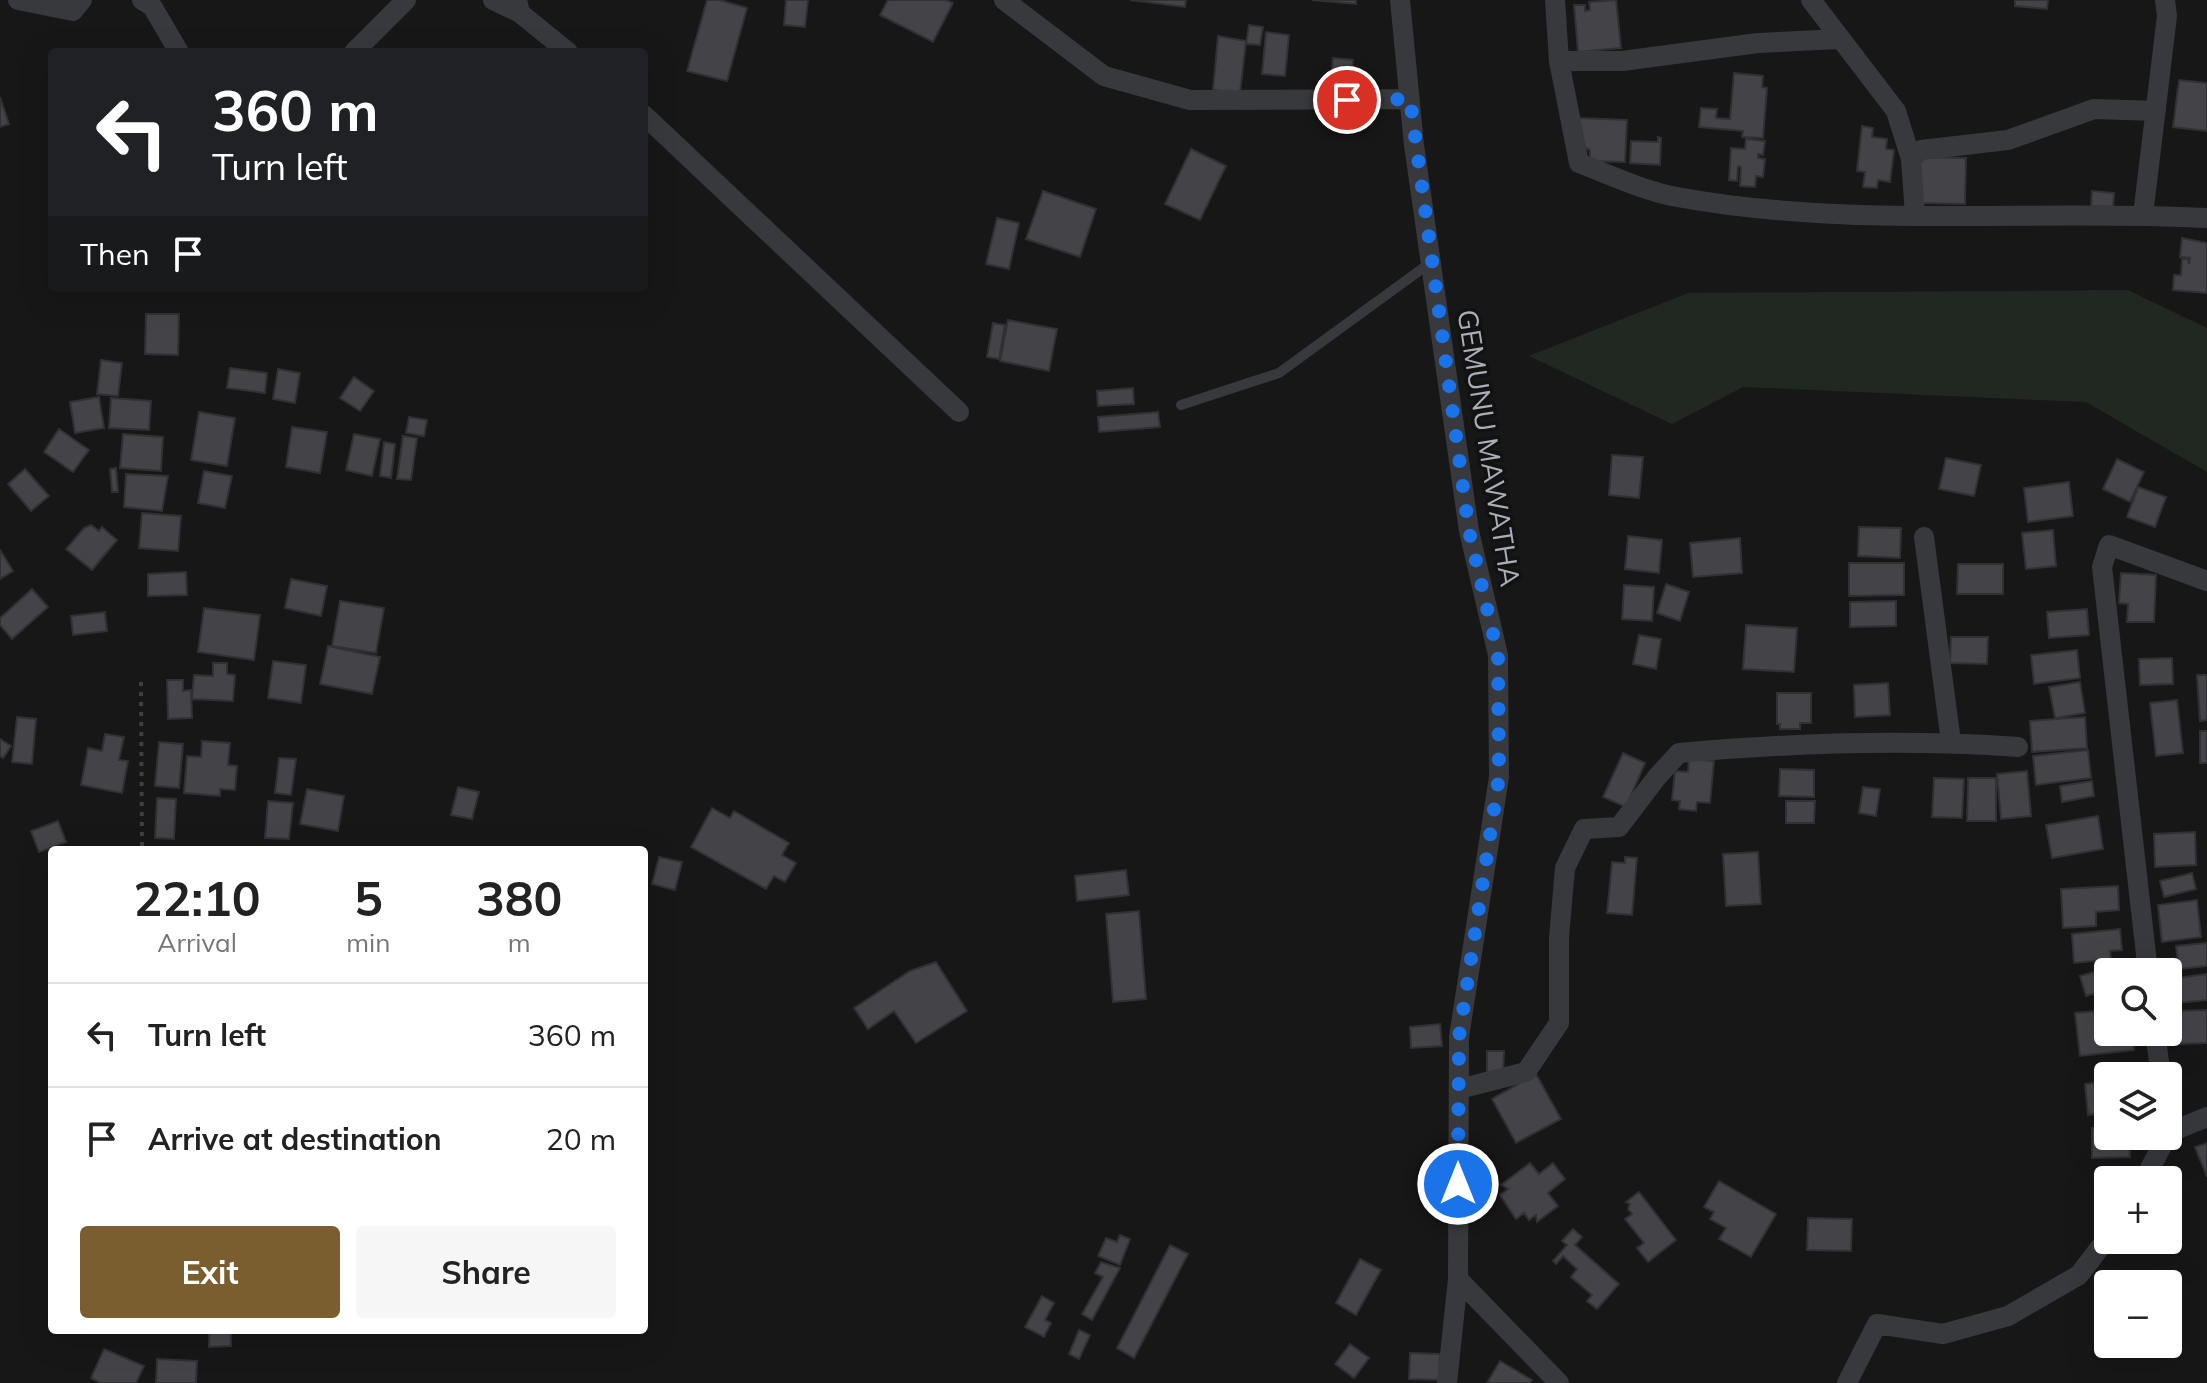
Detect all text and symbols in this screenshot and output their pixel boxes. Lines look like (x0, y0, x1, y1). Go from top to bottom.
pin (1313, 66, 1381, 134)
text: 360 m (212, 75, 379, 145)
icon: arrive (1325, 78, 1369, 122)
icon: left (80, 80, 184, 184)
text: Turn left (212, 144, 348, 189)
icon: arrive (166, 232, 210, 276)
text: Then (80, 235, 150, 273)
street label: GEMUNU MAWATHA (1450, 307, 1529, 589)
text: 22:10 (134, 868, 261, 928)
text: 5 (354, 868, 383, 928)
text: 380 (476, 868, 562, 928)
text: Arrival (157, 926, 237, 959)
text: min (346, 926, 390, 959)
text: m (508, 926, 531, 959)
map controls (2094, 958, 2182, 1358)
button: search (2094, 958, 2182, 1046)
icon: left (80, 1013, 124, 1057)
text: Turn left (148, 1016, 266, 1054)
text: 360 m (528, 1016, 616, 1054)
button: layers (2094, 1062, 2182, 1150)
icon: arrive (80, 1117, 124, 1161)
text: Arrive at destination (148, 1120, 442, 1158)
text: 20 m (546, 1120, 616, 1158)
position arrow (1416, 1142, 1500, 1226)
button: + (2094, 1166, 2182, 1254)
button: Exit (80, 1226, 340, 1318)
button: Share (356, 1226, 616, 1318)
button: − (2094, 1270, 2182, 1358)

